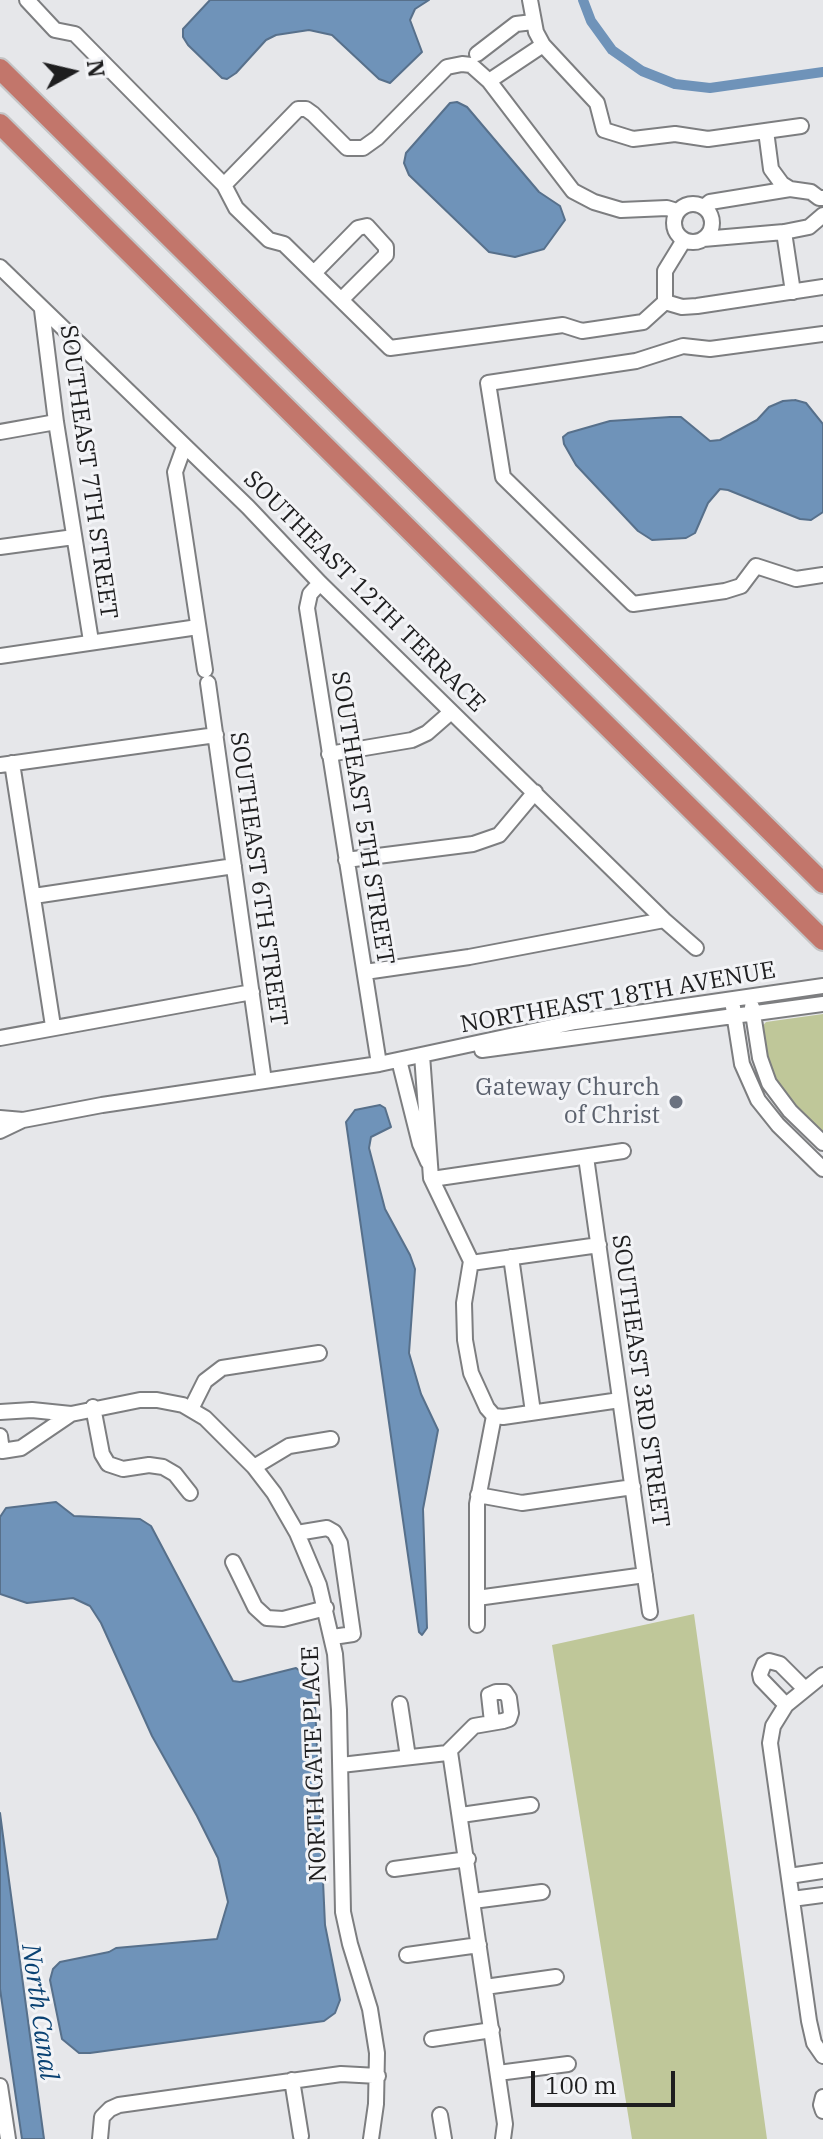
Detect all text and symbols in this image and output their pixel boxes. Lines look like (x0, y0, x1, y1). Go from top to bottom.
north arrow (32, 32, 112, 112)
text: N (81, 58, 112, 79)
street label: SOUTHEAST 7TH STREET (53, 323, 123, 621)
street label: SOUTHEAST 12TH TERRACE (237, 465, 491, 719)
street label: SOUTHEAST 5TH STREET (325, 669, 399, 967)
street label: SOUTHEAST 6TH STREET (223, 730, 293, 1028)
street label: NORTHEAST 18TH AVENUE (458, 956, 778, 1040)
place label: Gateway Church of Christ (475, 1074, 660, 1130)
marker: Gateway Church of Christ (667, 1093, 685, 1111)
street label: SOUTHEAST 3RD STREET (605, 1233, 675, 1529)
street label: NORTH GATE PLACE (296, 1645, 334, 1883)
water label: North Canal (14, 1942, 64, 2082)
scale bar (535, 2055, 679, 2105)
text: 100 m (545, 2069, 617, 2101)

